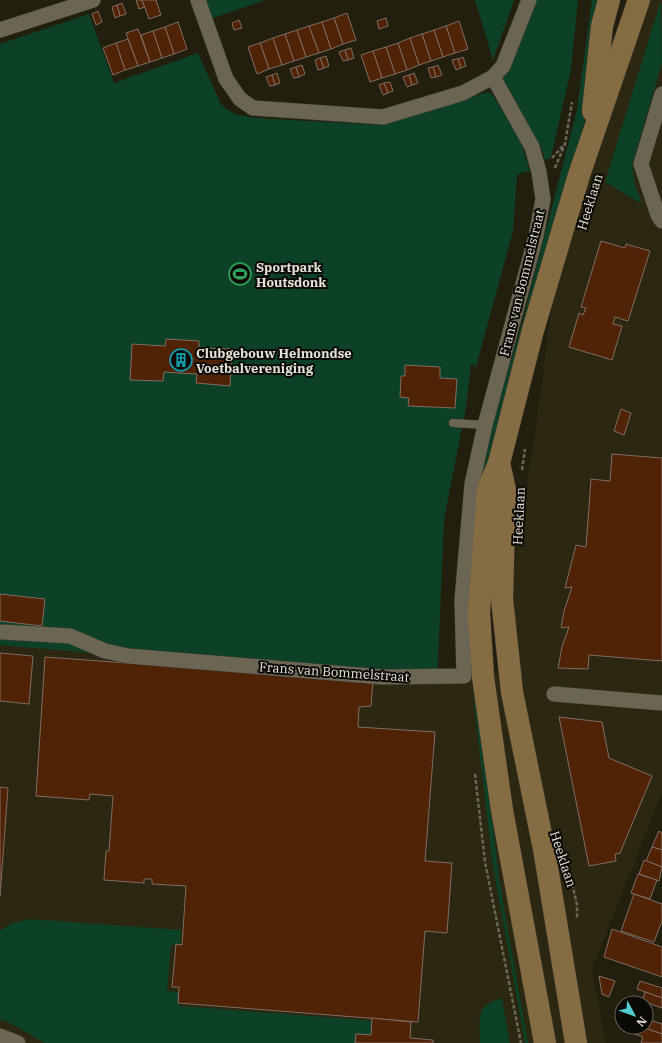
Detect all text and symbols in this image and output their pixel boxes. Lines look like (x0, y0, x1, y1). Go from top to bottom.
street label: Heeklaan (573, 172, 607, 232)
street label: Frans van Bommelstraat (496, 208, 549, 358)
place label: Sportpark Houtsdonk (256, 259, 327, 291)
sports icon: Sportpark Houtsdonk (227, 261, 253, 287)
place label: Clubgebouw Helmondse Voetbalvereniging (196, 345, 352, 377)
building icon: Clubgebouw Helmondse Voetbalvereniging (168, 347, 194, 373)
street label: Heeklaan (509, 487, 529, 545)
street label: Frans van Bommelstraat (258, 658, 410, 686)
street label: Heeklaan (546, 829, 580, 889)
north arrow (614, 995, 654, 1035)
text: N (633, 1014, 650, 1030)

